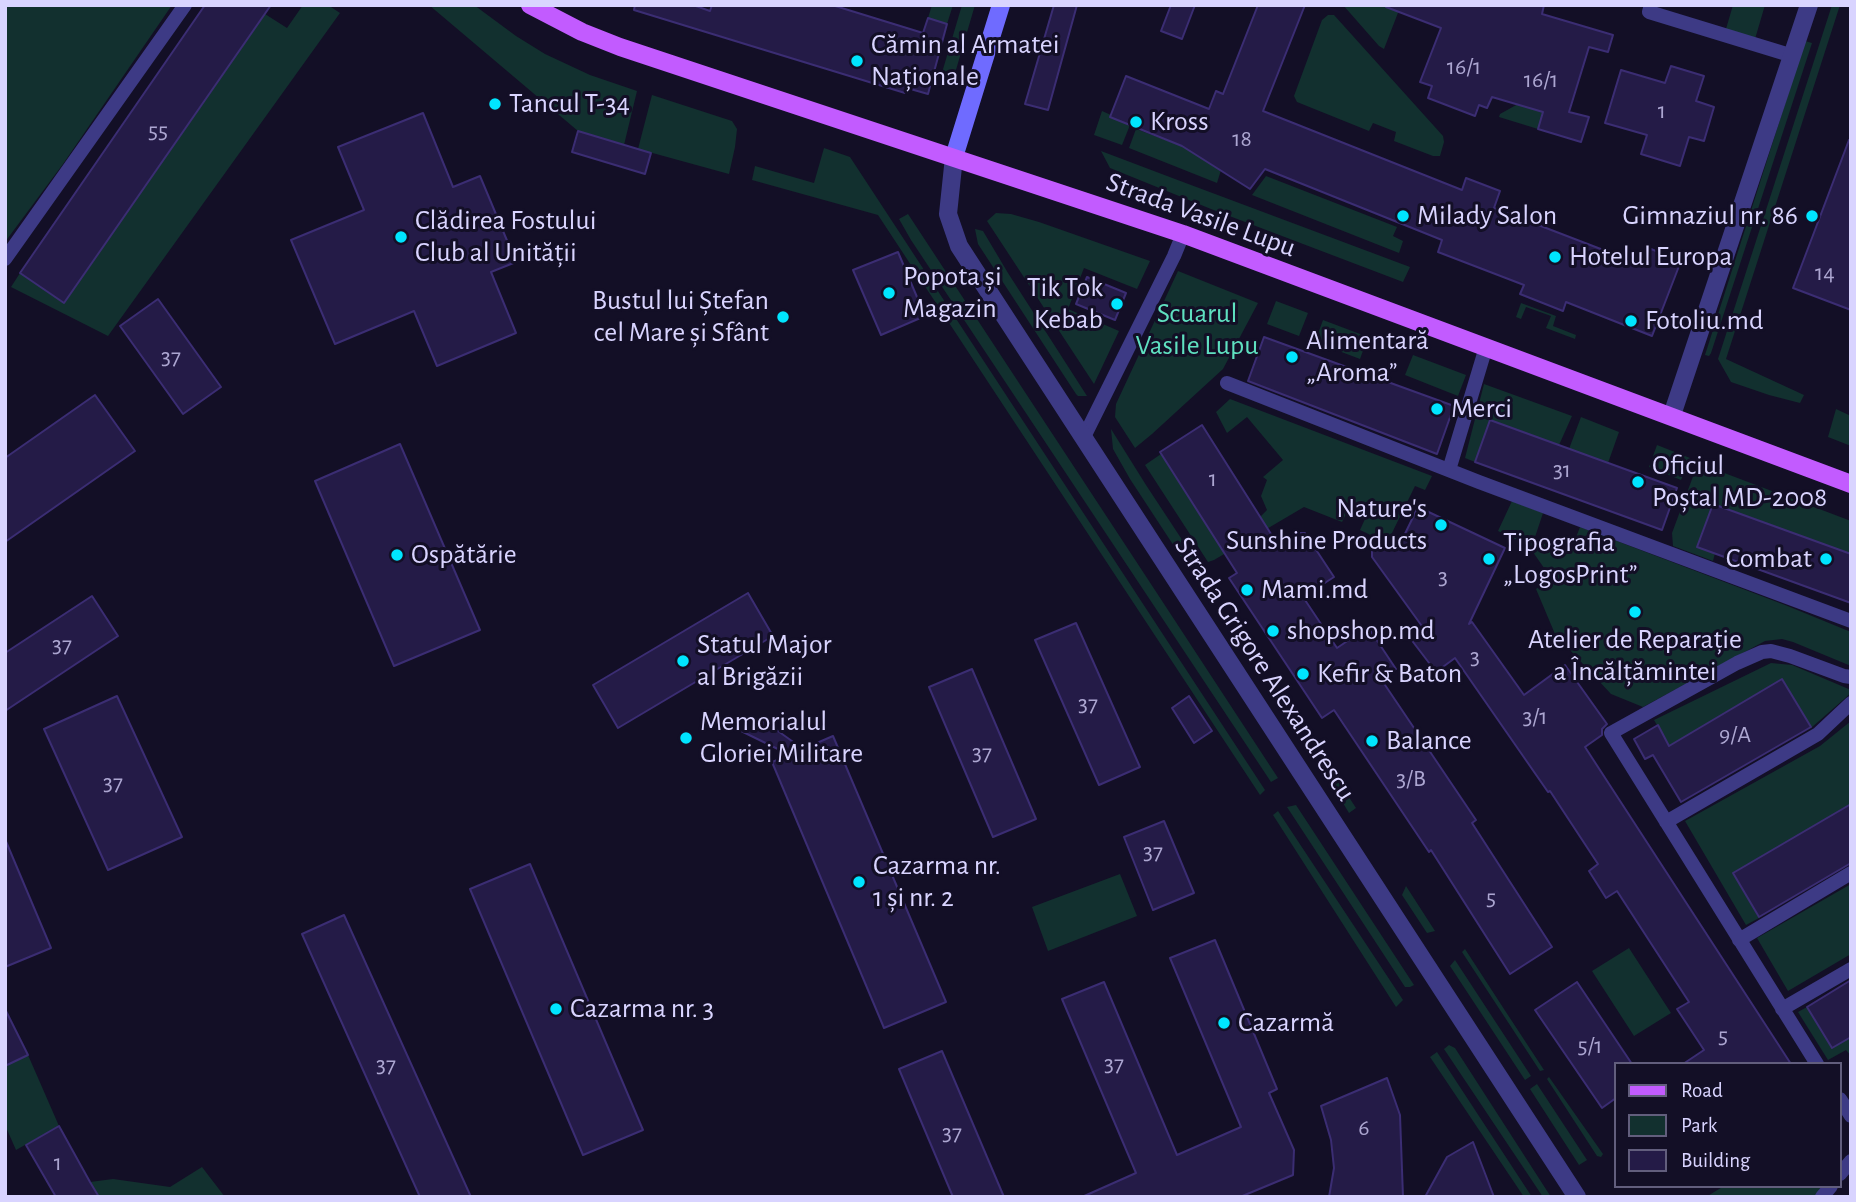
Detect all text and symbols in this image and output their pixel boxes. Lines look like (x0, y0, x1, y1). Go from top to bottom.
place label: Cămin al Armatei Naționale (871, 28, 1059, 94)
marker: Cămin al Armatei Naționale (849, 53, 865, 69)
house number: 16/1 (1447, 53, 1481, 81)
house number: 16/1 (1524, 66, 1558, 94)
place label: Tancul T-34 (509, 87, 630, 121)
marker: Tancul T-34 (487, 96, 503, 112)
house number: 1 (1658, 97, 1666, 125)
place label: Kross (1150, 105, 1209, 139)
marker: Kross (1128, 114, 1144, 130)
house number: 55 (148, 117, 168, 145)
house number: 18 (1232, 125, 1252, 153)
street label: Strada Vasile Lupu (1102, 165, 1300, 265)
place label: Milady Salon (1417, 199, 1557, 233)
place label: Gimnaziul nr. 86 (1622, 199, 1798, 233)
place label: Clădirea Fostului Club al Unității (415, 204, 597, 270)
marker: Milady Salon (1395, 208, 1411, 224)
marker: Gimnaziul nr. 86 (1804, 208, 1820, 224)
marker: Clădirea Fostului Club al Unității (393, 229, 409, 245)
place label: Hotelul Europa (1569, 240, 1732, 274)
marker: Hotelul Europa (1547, 249, 1563, 265)
house number: 14 (1815, 259, 1835, 287)
place label: Popota și Magazin (903, 260, 1002, 326)
place label: Tik Tok Kebab (1027, 271, 1103, 337)
place label: Bustul lui Ștefan cel Mare și Sfânt (592, 284, 769, 350)
marker: Popota și Magazin (881, 285, 897, 301)
marker: Tik Tok Kebab (1109, 296, 1125, 312)
park label: Scuarul Vasile Lupu (1135, 297, 1259, 363)
place label: Fotoliu.md (1645, 304, 1763, 338)
marker: Bustul lui Ștefan cel Mare și Sfânt (775, 309, 791, 325)
marker: Fotoliu.md (1623, 313, 1639, 329)
place label: Alimentară „Aroma” (1306, 324, 1429, 390)
house number: 37 (161, 343, 181, 371)
marker: Alimentară „Aroma” (1284, 349, 1300, 365)
place label: Merci (1451, 392, 1512, 426)
marker: Merci (1429, 401, 1445, 417)
place label: Oficiul Poștal MD-2008 (1652, 449, 1827, 515)
house number: 31 (1553, 456, 1571, 484)
house number: 1 (1209, 465, 1217, 493)
marker: Oficiul Poștal MD-2008 (1630, 474, 1646, 490)
place label: Nature's Sunshine Products (1226, 492, 1427, 558)
marker: Nature's Sunshine Products (1433, 517, 1449, 533)
place label: Tipografia „LogosPrint” (1503, 526, 1637, 592)
street label: Strada Grigore Alexandrescu (1167, 531, 1363, 807)
place label: Ospătărie (411, 538, 517, 572)
place label: Combat (1726, 542, 1812, 576)
marker: Ospătărie (389, 547, 405, 563)
marker: Tipografia „LogosPrint” (1481, 551, 1497, 567)
marker: Combat (1818, 551, 1834, 567)
house number: 3 (1438, 563, 1448, 591)
place label: Mami.md (1261, 573, 1368, 607)
marker: Mami.md (1239, 582, 1255, 598)
marker: Atelier de Reparație a Încălțămintei (1627, 604, 1643, 620)
place label: shopshop.md (1287, 614, 1435, 648)
marker: shopshop.md (1265, 623, 1281, 639)
place label: Atelier de Reparație a Încălțămintei (1528, 623, 1742, 689)
place label: Statul Major al Brigăzii (697, 628, 832, 694)
house number: 37 (52, 631, 72, 659)
house number: 3 (1470, 643, 1480, 671)
marker: Statul Major al Brigăzii (675, 653, 691, 669)
place label: Kefir & Baton (1317, 657, 1462, 691)
marker: Kefir & Baton (1295, 666, 1311, 682)
house number: 37 (1078, 690, 1098, 718)
house number: 3/1 (1522, 703, 1548, 731)
place label: Memorialul Gloriei Militare (700, 705, 863, 771)
house number: 9/A (1719, 721, 1751, 749)
place label: Balance (1386, 724, 1472, 758)
marker: Memorialul Gloriei Militare (678, 730, 694, 746)
marker: Balance (1364, 733, 1380, 749)
house number: 37 (972, 739, 992, 767)
house number: 3/B (1396, 765, 1426, 793)
house number: 37 (103, 769, 123, 797)
house number: 37 (1143, 838, 1163, 866)
place label: Cazarma nr. 1 și nr. 2 (873, 849, 1001, 915)
marker: Cazarma nr. 1 și nr. 2 (851, 874, 867, 890)
house number: 5 (1486, 884, 1496, 912)
place label: Cazarma nr. 3 (570, 992, 714, 1026)
marker: Cazarma nr. 3 (548, 1001, 564, 1017)
place label: Cazarmă (1238, 1006, 1334, 1040)
marker: Cazarmă (1216, 1015, 1232, 1031)
house number: 5 (1718, 1022, 1728, 1050)
house number: 5/1 (1577, 1032, 1603, 1060)
house number: 37 (1104, 1050, 1124, 1078)
house number: 37 (376, 1051, 396, 1079)
legend (1615, 1062, 1842, 1188)
text: Road (1681, 1080, 1723, 1101)
house number: 6 (1358, 1114, 1370, 1142)
text: Park (1681, 1115, 1717, 1136)
house number: 37 (942, 1119, 962, 1147)
house number: 1 (54, 1149, 62, 1177)
text: Building (1681, 1150, 1750, 1171)

